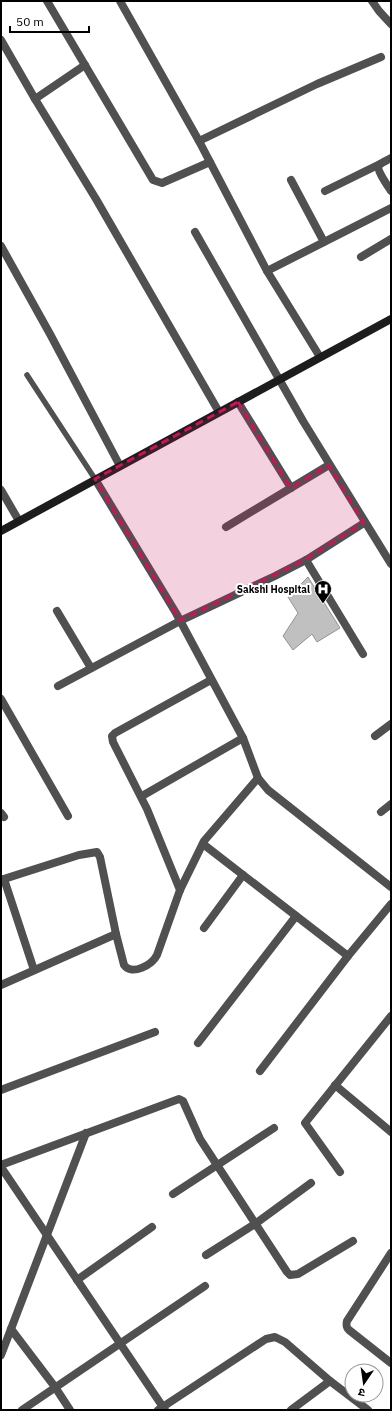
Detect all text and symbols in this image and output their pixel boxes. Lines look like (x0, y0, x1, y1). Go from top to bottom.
scale bar (10, 8, 89, 34)
text: 50 m (16, 14, 44, 29)
hospital icon: Sakshi Hospital (313, 579, 333, 604)
place label: Sakshi Hospital (237, 583, 310, 596)
north arrow (344, 1363, 384, 1403)
text: उ (356, 1385, 366, 1400)

